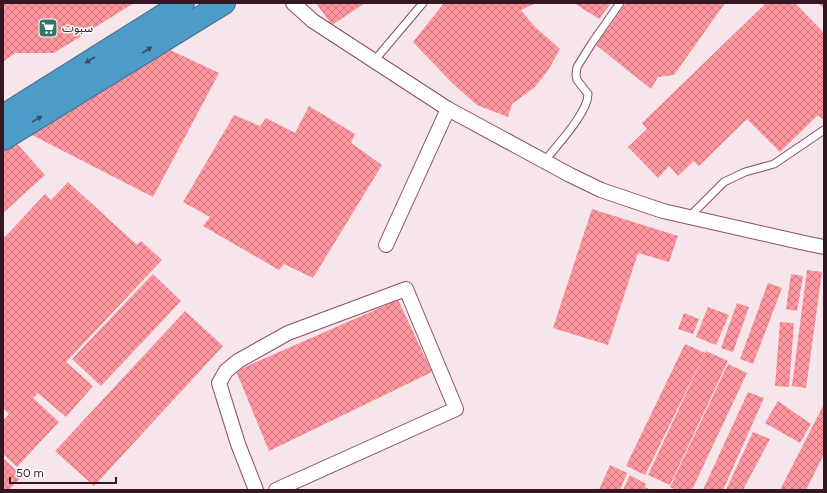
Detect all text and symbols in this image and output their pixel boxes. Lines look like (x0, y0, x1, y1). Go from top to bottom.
supermarket icon: سبوت (37, 17, 59, 39)
place label: سبوت (62, 21, 93, 35)
one-way arrow (141, 47, 153, 54)
one-way arrow (85, 57, 96, 64)
one-way arrow (31, 115, 43, 122)
scale bar (10, 459, 116, 485)
text: 50 m (16, 466, 44, 480)

